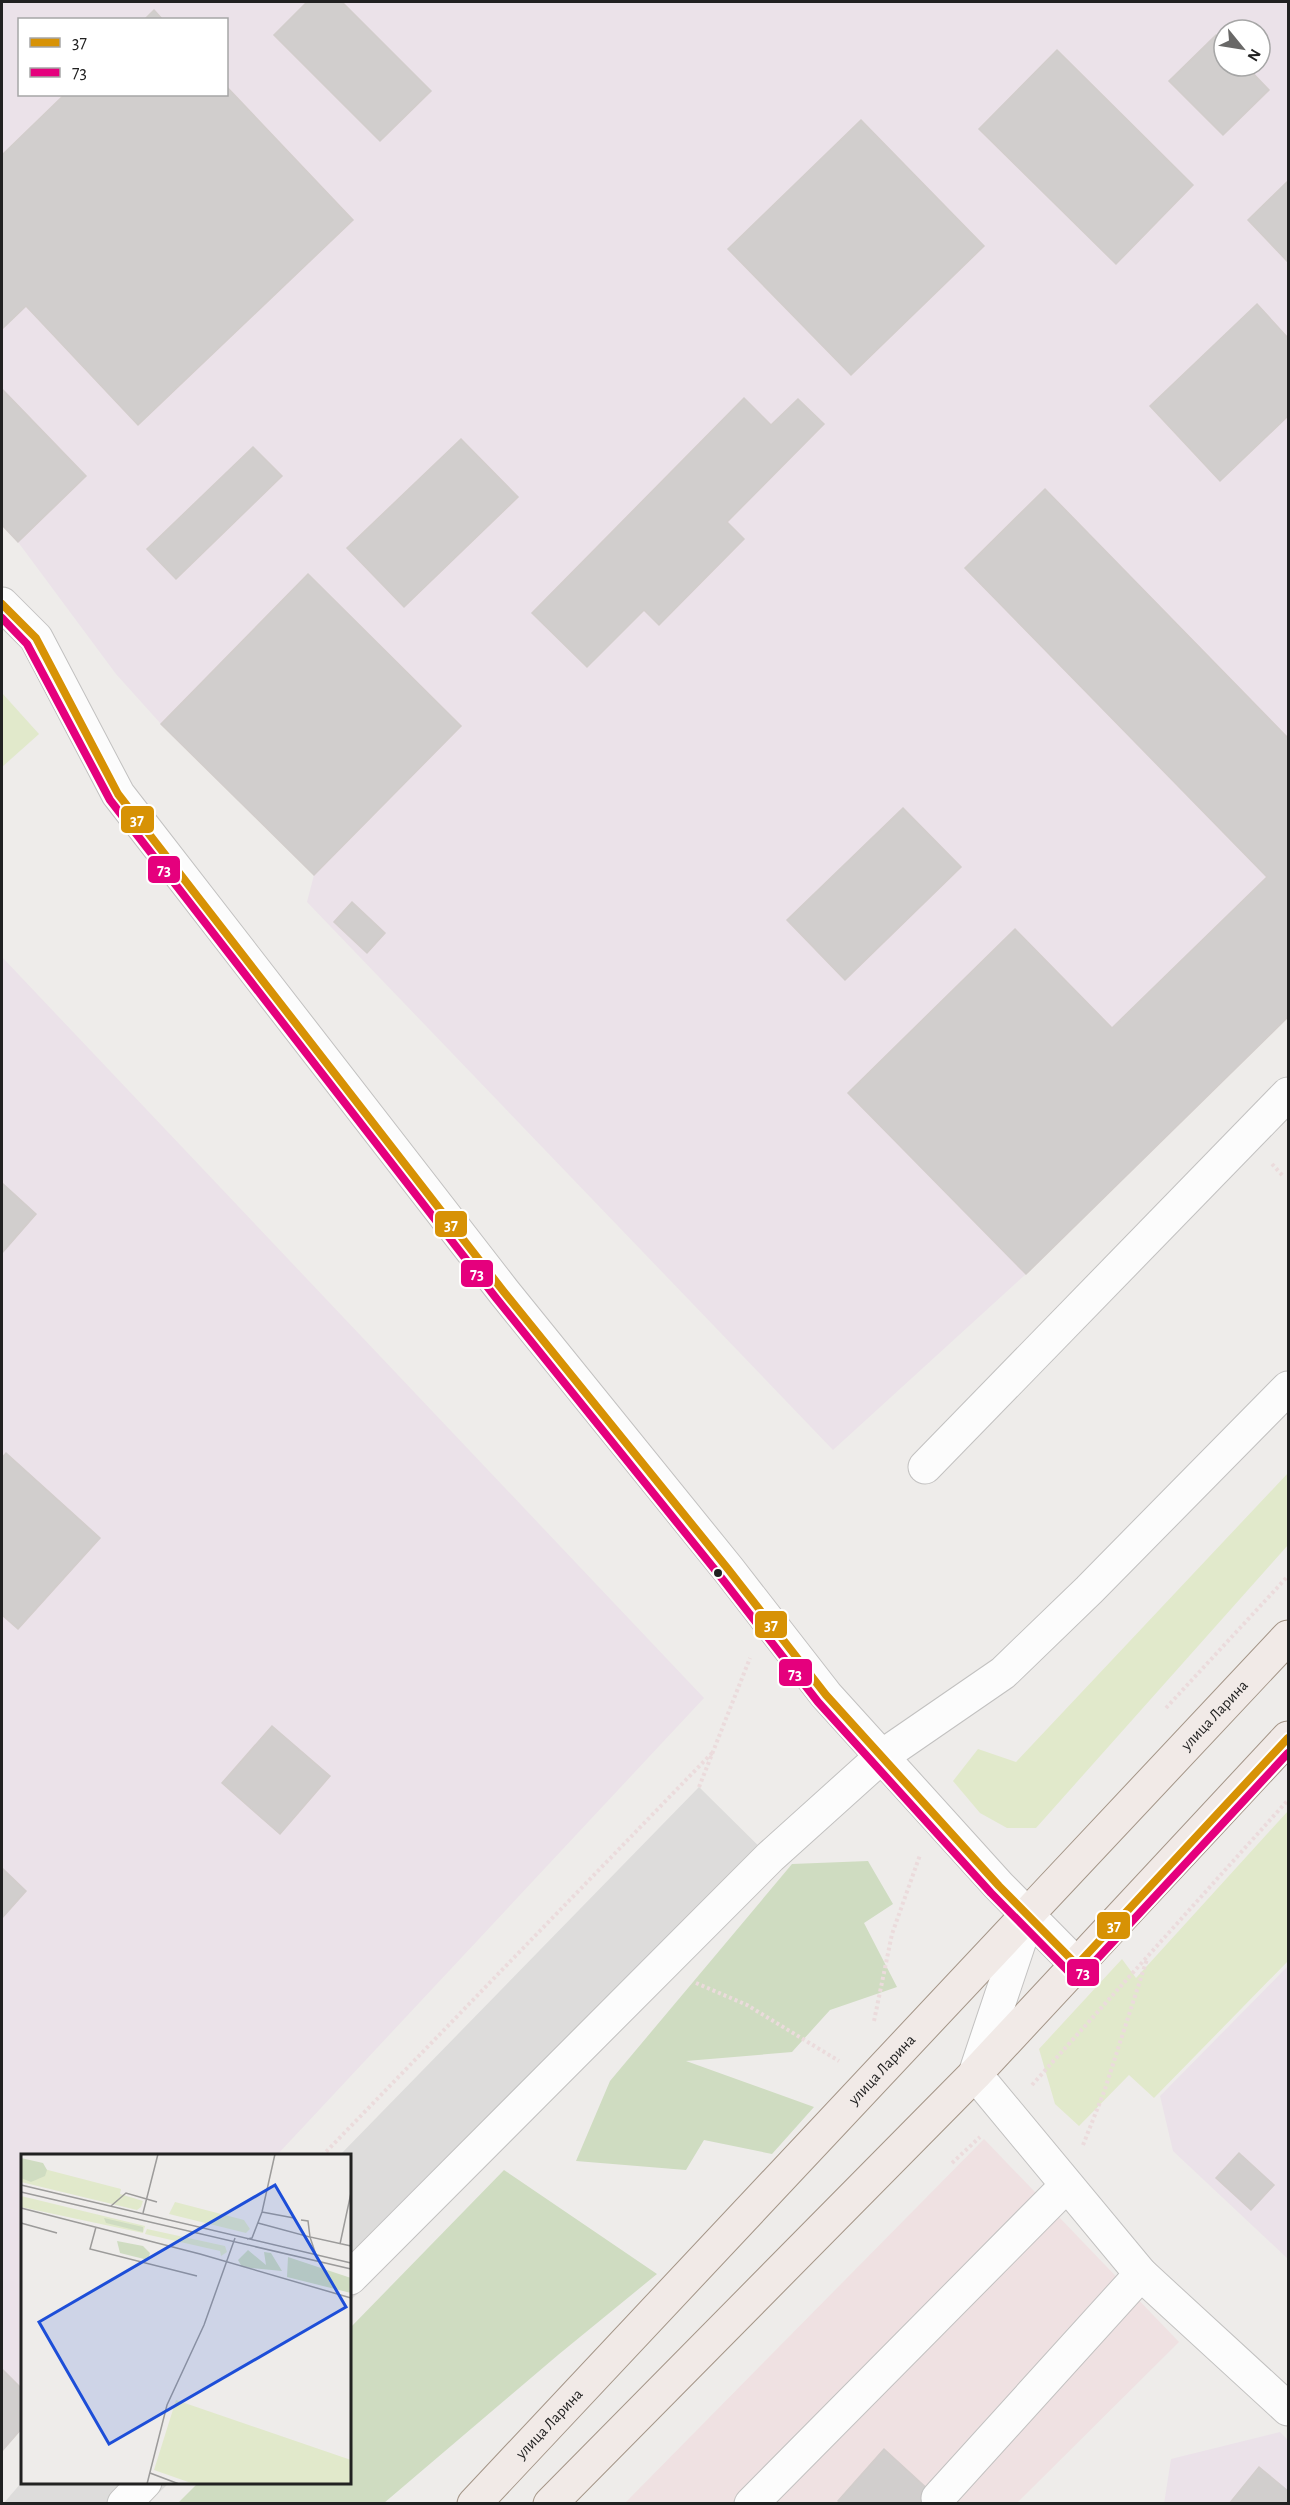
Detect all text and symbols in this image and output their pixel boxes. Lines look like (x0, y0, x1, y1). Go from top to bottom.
legend (18, 18, 228, 96)
north arrow (1212, 18, 1272, 78)
text: 37 (72, 34, 87, 52)
text: N (1244, 46, 1264, 64)
text: 73 (72, 64, 87, 82)
line badge: 37 (120, 805, 155, 834)
text: 37 (130, 812, 144, 828)
line badge: 73 (147, 855, 181, 884)
text: 73 (157, 862, 171, 878)
line badge: 37 (434, 1210, 468, 1238)
text: 37 (444, 1217, 458, 1233)
line badge: 73 (460, 1259, 494, 1288)
text: 73 (470, 1266, 484, 1282)
unlabelled marker (712, 1567, 724, 1579)
line badge: 37 (754, 1610, 788, 1639)
text: 37 (764, 1617, 778, 1633)
line badge: 73 (778, 1658, 813, 1687)
text: 73 (788, 1666, 802, 1682)
street label: улица Ларина (1177, 1677, 1251, 1755)
line badge: 37 (1096, 1911, 1131, 1940)
text: 37 (1107, 1918, 1121, 1934)
line badge: 73 (1066, 1958, 1100, 1987)
text: 73 (1076, 1965, 1090, 1981)
street label: улица Ларина (845, 2031, 918, 2109)
inset map (21, 2154, 351, 2484)
street label: улица Ларина (512, 2386, 586, 2463)

